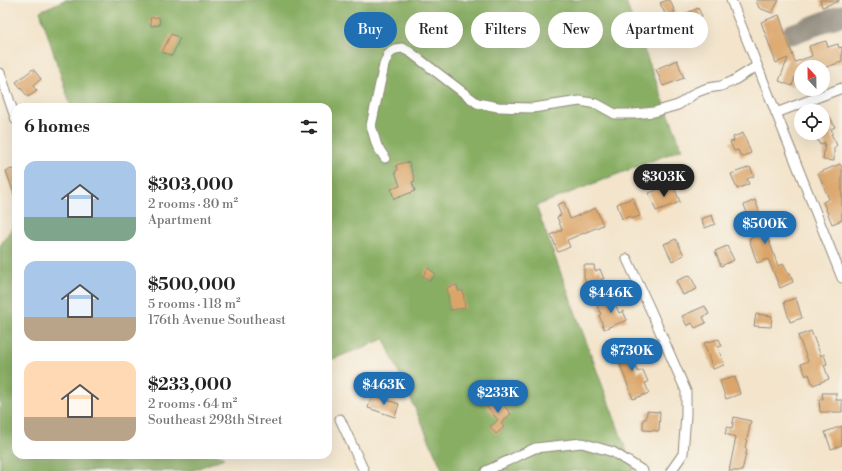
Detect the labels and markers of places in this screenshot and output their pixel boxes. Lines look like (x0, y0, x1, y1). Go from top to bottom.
pin: $303K (636, 164, 692, 198)
pin: $500K (737, 211, 793, 245)
pin: $446K (583, 280, 639, 314)
pin: $730K (604, 338, 660, 372)
pin: $463K (356, 372, 412, 406)
pin: $233K (470, 380, 526, 414)

